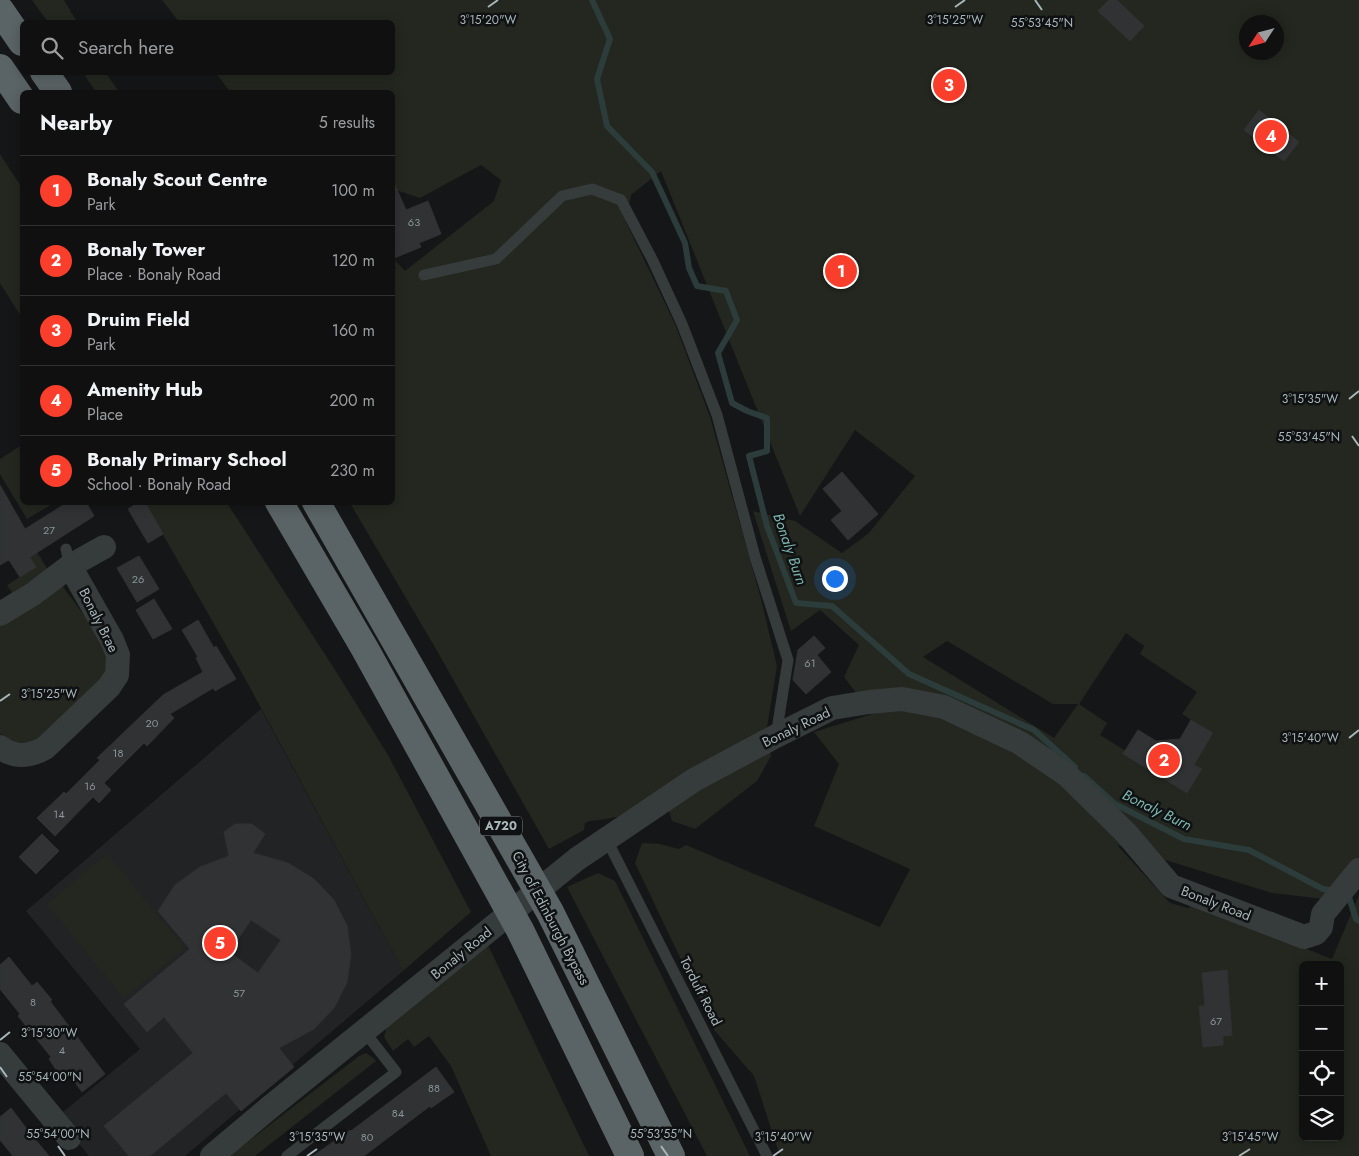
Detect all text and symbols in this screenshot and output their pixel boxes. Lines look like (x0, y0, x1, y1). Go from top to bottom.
text: 3°15'20"W (460, 11, 517, 29)
text: 3°15'25"W (927, 11, 983, 29)
text: 55°53'45"N (1011, 14, 1073, 32)
north arrow (1239, 15, 1284, 60)
search box (20, 20, 395, 75)
icon: search (38, 34, 66, 62)
text: Search here (78, 34, 174, 61)
pin: 3 (933, 66, 965, 104)
text: Nearby (40, 108, 112, 138)
text: 5 results (319, 111, 375, 134)
pin: 4 (1255, 117, 1287, 155)
text: Bonaly Scout Centre (87, 166, 267, 193)
text: 1 (52, 179, 60, 202)
text: 100 m (331, 179, 375, 202)
text: Park (87, 193, 116, 216)
house number: 63 (408, 214, 420, 230)
text: Bonaly Tower (87, 236, 205, 263)
text: 2 (51, 249, 61, 272)
text: 120 m (332, 249, 375, 272)
pin: 1 (825, 252, 857, 290)
text: Place · Bonaly Road (87, 263, 221, 286)
text: Druim Field (87, 306, 190, 333)
text: 3 (51, 319, 61, 342)
text: 160 m (332, 319, 375, 342)
text: Park (87, 333, 116, 356)
text: Amenity Hub (87, 376, 203, 403)
text: 4 (50, 389, 62, 412)
text: 200 m (329, 389, 375, 412)
text: 3°15'35"W (1282, 390, 1338, 408)
text: Place (87, 403, 123, 426)
text: 55°53'45"N (1278, 428, 1340, 446)
text: Bonaly Primary School (87, 446, 287, 473)
text: 5 (51, 459, 61, 482)
text: 230 m (330, 459, 375, 482)
text: School · Bonaly Road (87, 473, 231, 496)
water label: Bonaly Burn (767, 510, 813, 588)
house number: 27 (43, 522, 55, 538)
your location (822, 566, 848, 592)
house number: 26 (132, 571, 144, 587)
street label: Bonaly Brae (74, 584, 124, 656)
house number: 61 (804, 655, 816, 671)
text: 3°15'25"W (21, 685, 77, 703)
street label: Bonaly Road (759, 702, 833, 752)
house number: 20 (146, 715, 159, 731)
text: 3°15'40"W (1281, 729, 1339, 747)
pin: 2 (1148, 741, 1180, 779)
house number: 18 (113, 745, 123, 761)
house number: 16 (84, 778, 96, 794)
water label: Bonaly Burn (1119, 784, 1195, 836)
house number: 14 (53, 806, 65, 822)
road number: A720 (480, 816, 522, 836)
street label: City of Edinburgh Bypass (507, 848, 595, 989)
street label: Bonaly Road (1178, 881, 1254, 925)
street label: Bonaly Road (426, 922, 496, 984)
pin: 5 (204, 924, 236, 962)
street label: Torduff Road (675, 953, 727, 1029)
map controls (1299, 961, 1344, 1141)
button: + (1299, 961, 1344, 1006)
house number: 57 (233, 985, 245, 1001)
house number: 8 (30, 994, 36, 1010)
button: − (1299, 1006, 1344, 1051)
house number: 67 (1210, 1013, 1222, 1029)
text: 3°15'30"W (21, 1024, 77, 1042)
house number: 4 (59, 1042, 66, 1058)
button: locate (1299, 1051, 1344, 1096)
text: 55°54'00"N (18, 1068, 82, 1086)
house number: 88 (428, 1080, 440, 1096)
button: layers (1299, 1096, 1344, 1141)
house number: 84 (392, 1105, 405, 1121)
text: 55°54'00"N (26, 1125, 90, 1143)
text: 55°53'55"N (630, 1125, 692, 1143)
text: 3°15'35"W (289, 1128, 345, 1146)
text: 3°15'40"W (754, 1128, 812, 1146)
text: 3°15'45"W (1222, 1128, 1278, 1146)
house number: 80 (361, 1129, 374, 1145)

